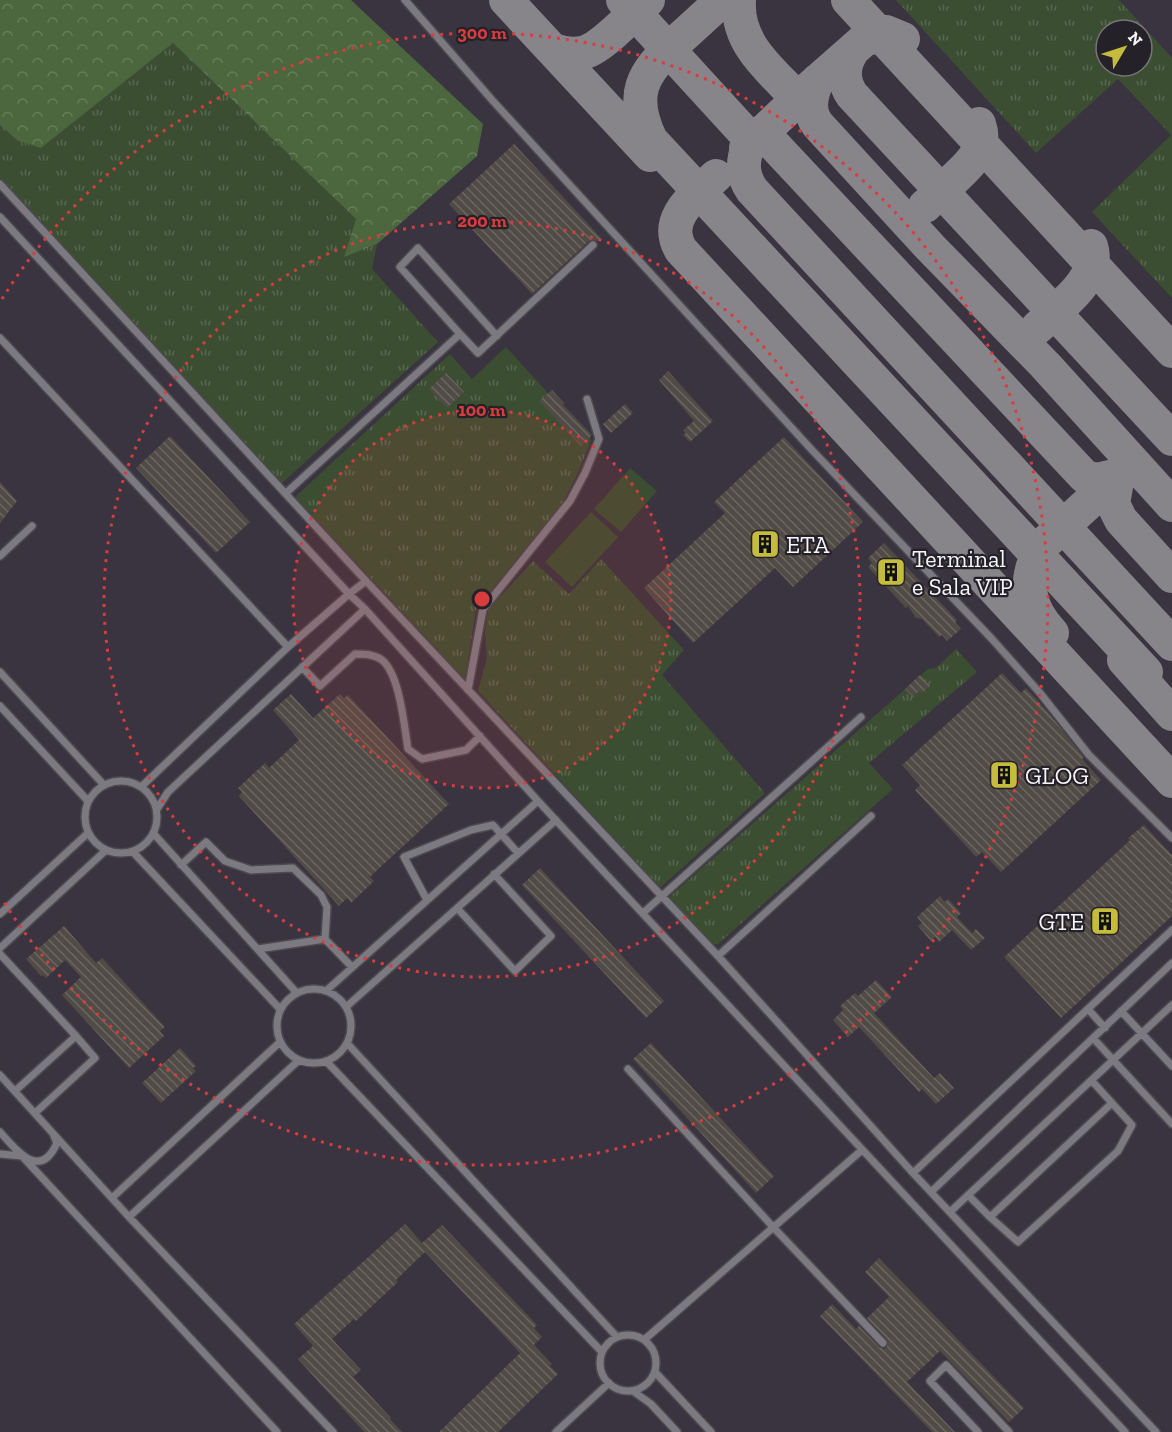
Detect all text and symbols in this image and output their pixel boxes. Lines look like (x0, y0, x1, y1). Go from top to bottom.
north arrow (1094, 18, 1154, 78)
text: 300 m (457, 22, 507, 44)
text: N (1124, 28, 1146, 50)
text: 200 m (457, 210, 507, 232)
text: 100 m (458, 399, 506, 421)
building icon: ETA (749, 528, 781, 560)
place label: ETA (786, 530, 830, 559)
place label: Terminal e Sala VIP (912, 544, 1013, 601)
building icon: Terminal e Sala VIP (875, 556, 907, 588)
centre of rings (472, 589, 492, 609)
building icon: GLOG (988, 759, 1020, 791)
place label: GLOG (1025, 761, 1089, 790)
building icon: GTE (1089, 905, 1121, 937)
place label: GTE (1038, 907, 1084, 936)

